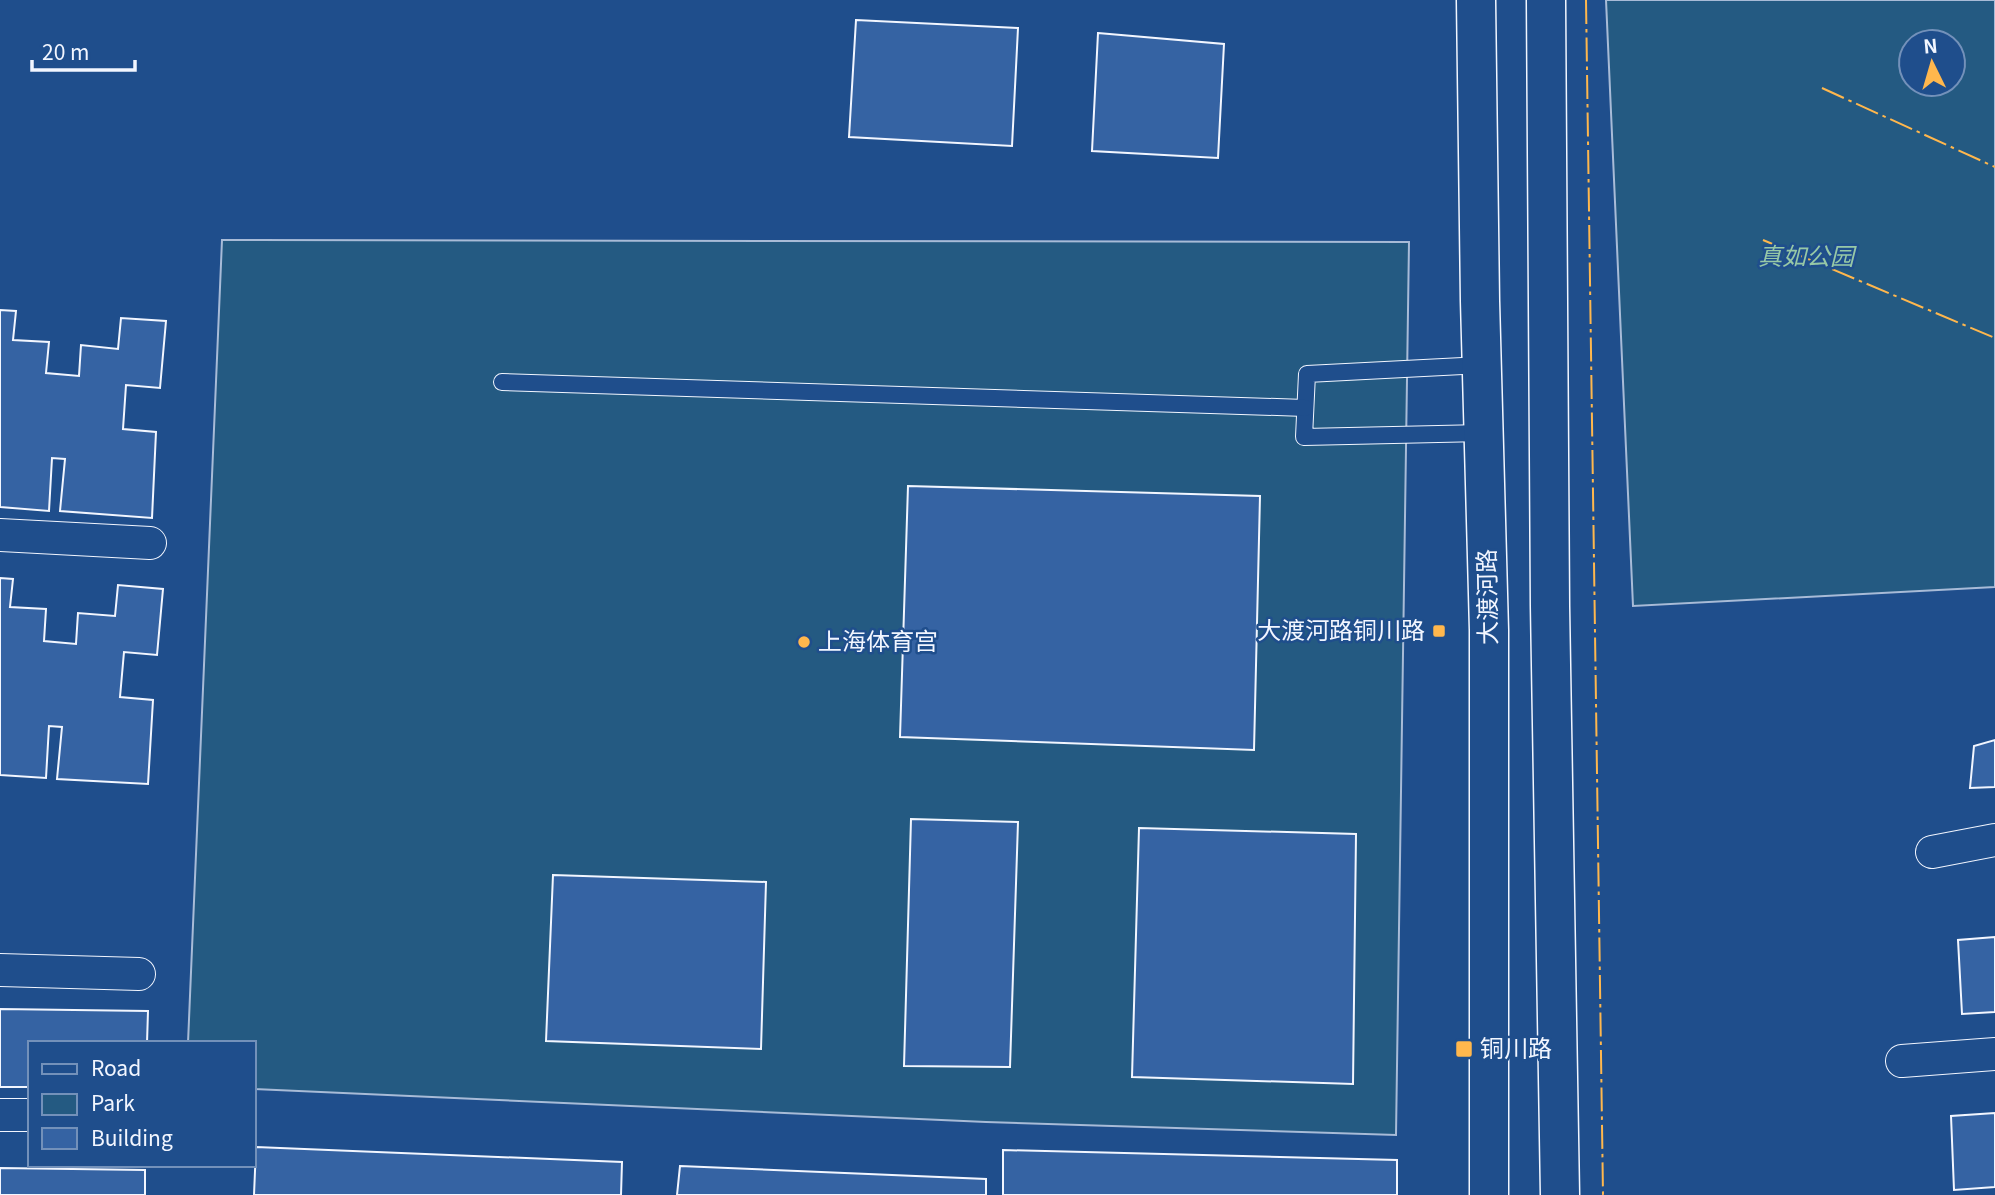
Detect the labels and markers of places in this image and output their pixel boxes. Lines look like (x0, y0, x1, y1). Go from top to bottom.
place label: 大渡河路铜川路 (1257, 611, 1425, 646)
place label: 上海体育宫 (818, 622, 938, 657)
marker: 大渡河路铜川路 (1431, 623, 1447, 639)
marker: 上海体育宫 (796, 634, 812, 650)
place label: 铜川路 (1480, 1029, 1552, 1064)
marker: 铜川路 (1454, 1039, 1474, 1059)

